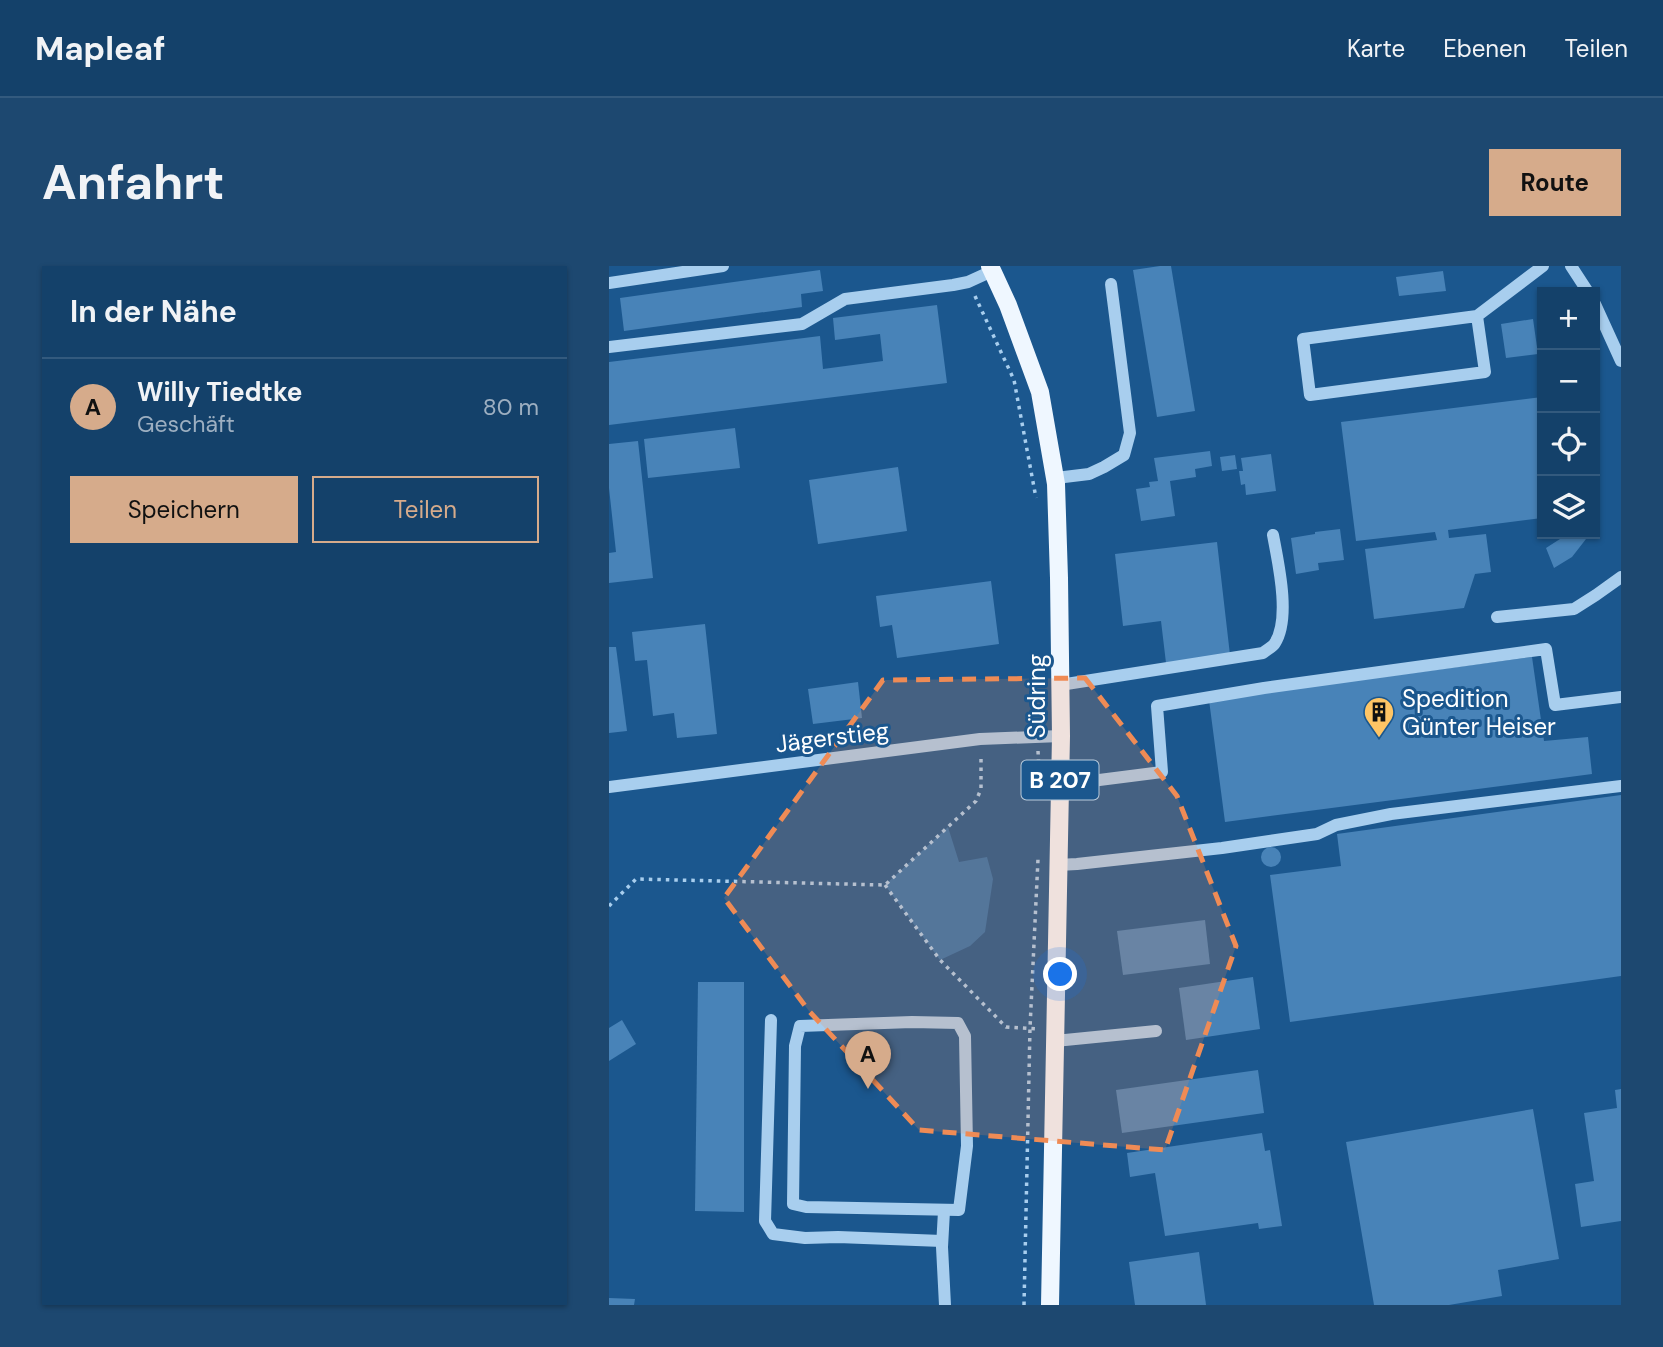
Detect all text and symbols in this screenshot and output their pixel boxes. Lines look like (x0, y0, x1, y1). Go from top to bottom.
text: Mapleaf (35, 27, 165, 70)
text: Karte (1347, 33, 1405, 64)
text: Ebenen (1443, 33, 1527, 64)
text: Teilen (1565, 33, 1628, 64)
button: Route (1489, 149, 1621, 216)
text: Anfahrt (42, 150, 224, 214)
map controls (1537, 287, 1600, 539)
button: + (1537, 287, 1600, 350)
text: In der Nähe (70, 292, 237, 331)
button: − (1537, 350, 1600, 413)
text: Willy Tiedtke (137, 375, 302, 409)
text: A (85, 392, 101, 422)
text: 80 m (483, 392, 539, 422)
text: Geschäft (137, 409, 235, 439)
button: locate (1537, 413, 1600, 476)
button: Speichern (70, 476, 298, 543)
button: Teilen (312, 476, 539, 543)
button: layers (1537, 476, 1600, 539)
street label: Südring (1021, 654, 1052, 738)
place label: Spedition Günter Heiser (1402, 683, 1556, 742)
building icon: Spedition Günter Heiser (1362, 695, 1396, 739)
street label: Jägerstieg (773, 715, 891, 759)
road number: B 207 (1021, 760, 1099, 800)
your location (1043, 957, 1077, 991)
pin: A (845, 1031, 891, 1089)

